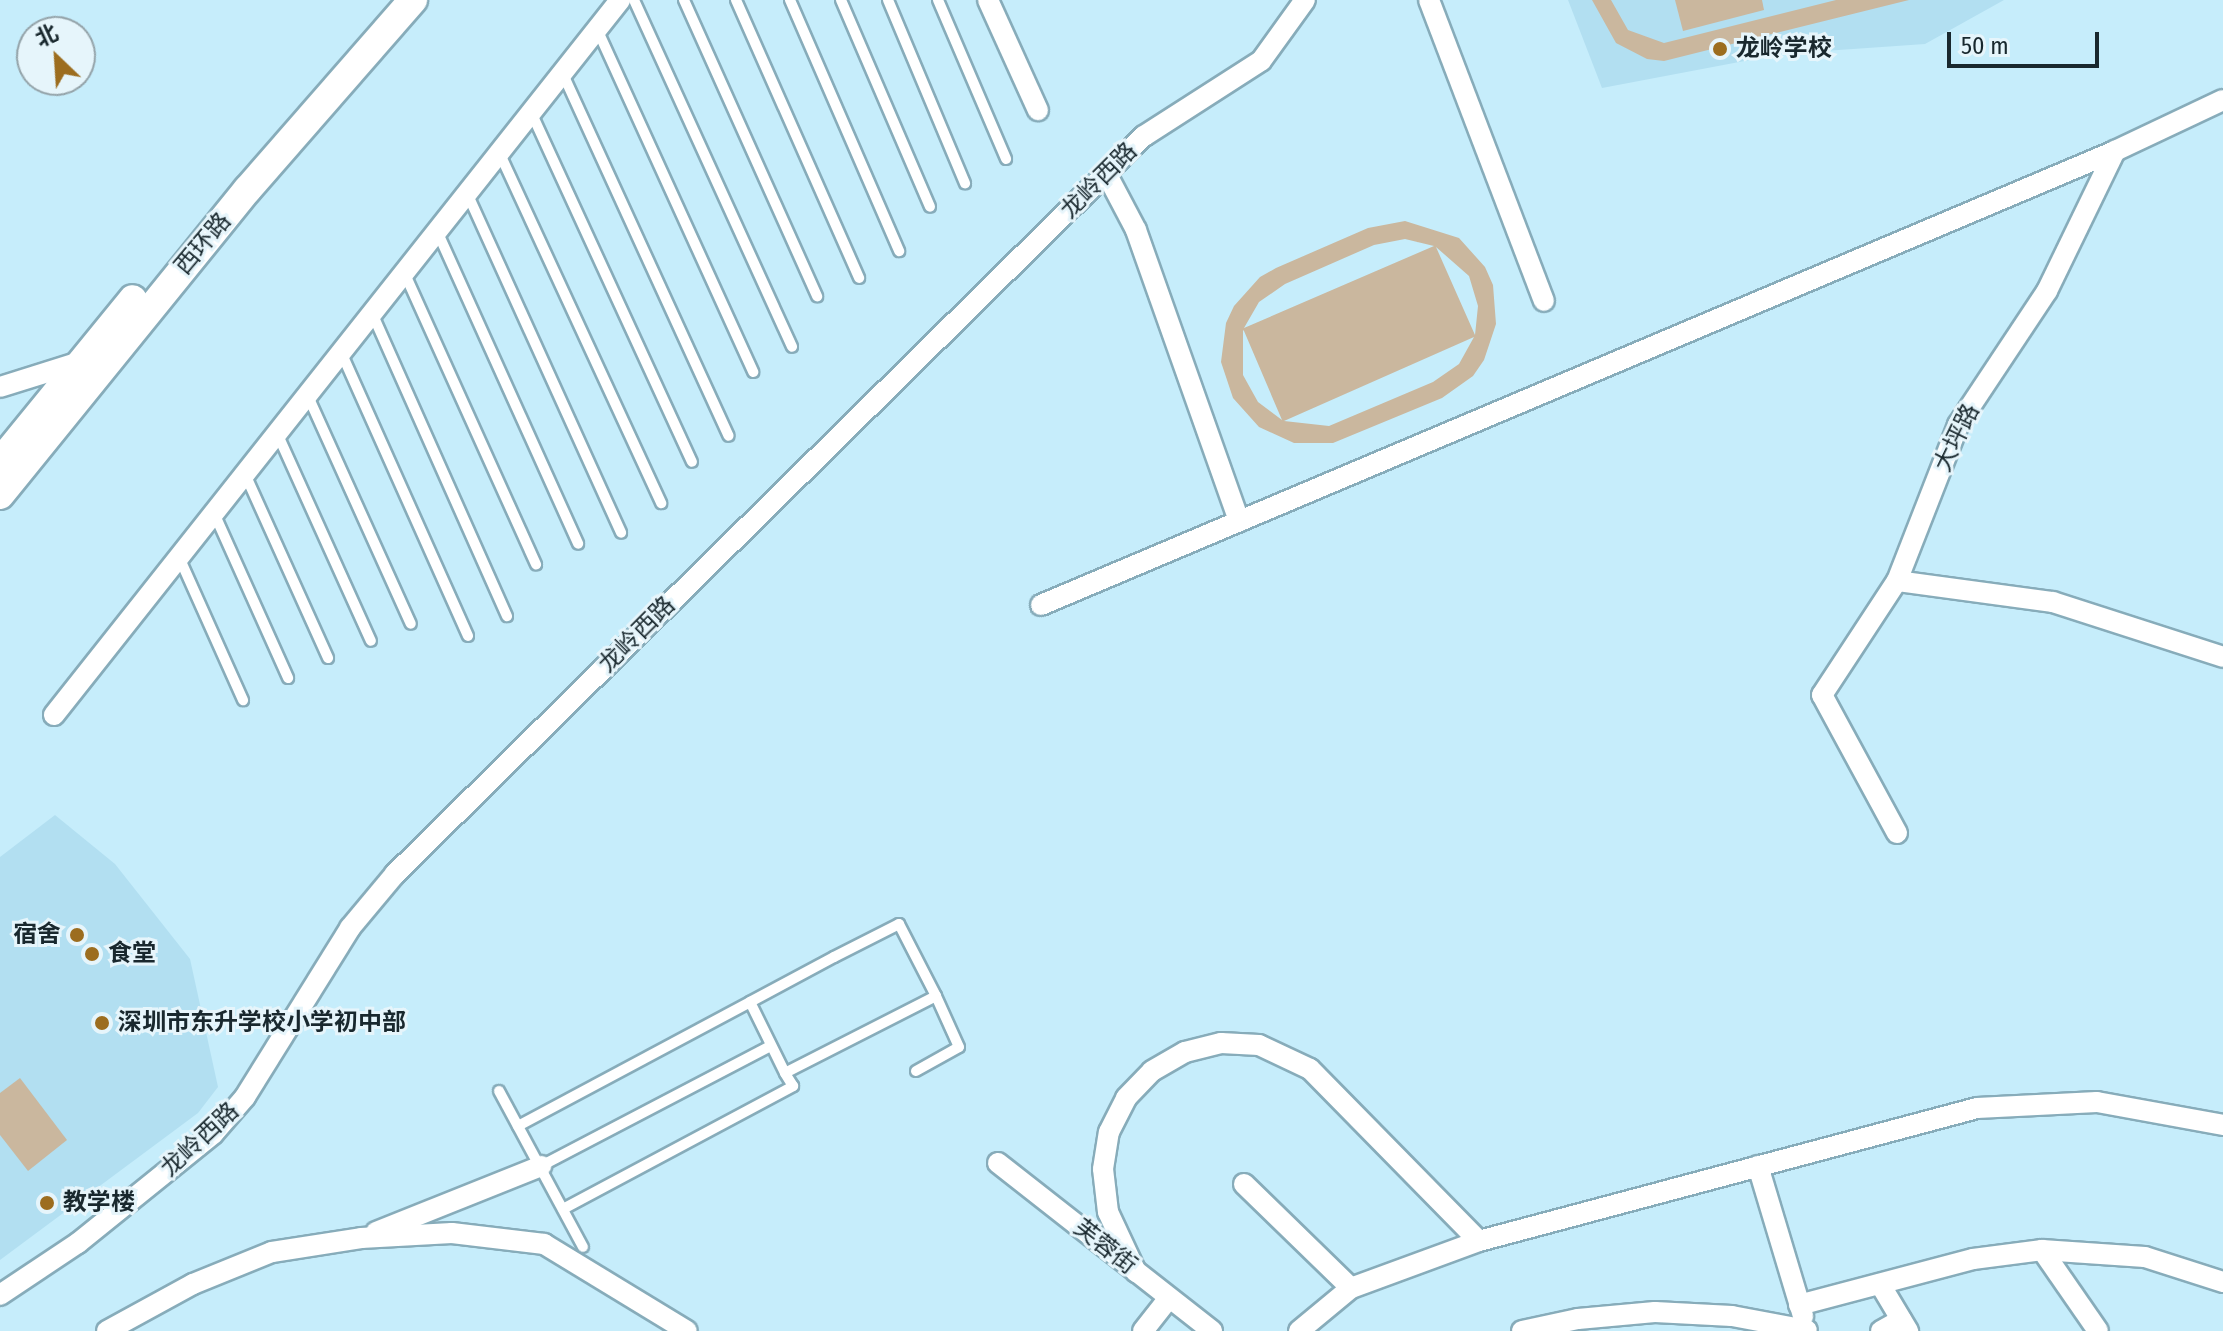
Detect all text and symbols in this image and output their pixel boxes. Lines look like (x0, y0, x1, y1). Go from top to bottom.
north arrow (16, 16, 96, 96)
scale bar (1951, 16, 2103, 66)
text: 北 (31, 19, 62, 52)
text: 50 m (1961, 32, 2009, 60)
place label: 龙岭学校 (1736, 35, 1832, 63)
marker: 龙岭学校 (1711, 40, 1729, 58)
street label: 龙岭西路 (1055, 137, 1143, 225)
street label: 西环路 (169, 207, 237, 281)
street label: 大坪路 (1928, 399, 1986, 477)
street label: 龙岭西路 (593, 591, 681, 679)
place label: 宿舍 (13, 921, 61, 949)
marker: 宿舍 (68, 926, 86, 944)
place label: 食堂 (108, 940, 156, 968)
marker: 食堂 (83, 945, 101, 963)
place label: 深圳市东升学校小学初中部 (118, 1009, 406, 1037)
marker: 深圳市东升学校小学初中部 (93, 1014, 111, 1032)
street label: 龙岭西路 (155, 1097, 245, 1183)
place label: 教学楼 (63, 1189, 135, 1217)
marker: 教学楼 (38, 1194, 56, 1212)
street label: 芙蓉街 (1068, 1213, 1142, 1281)

